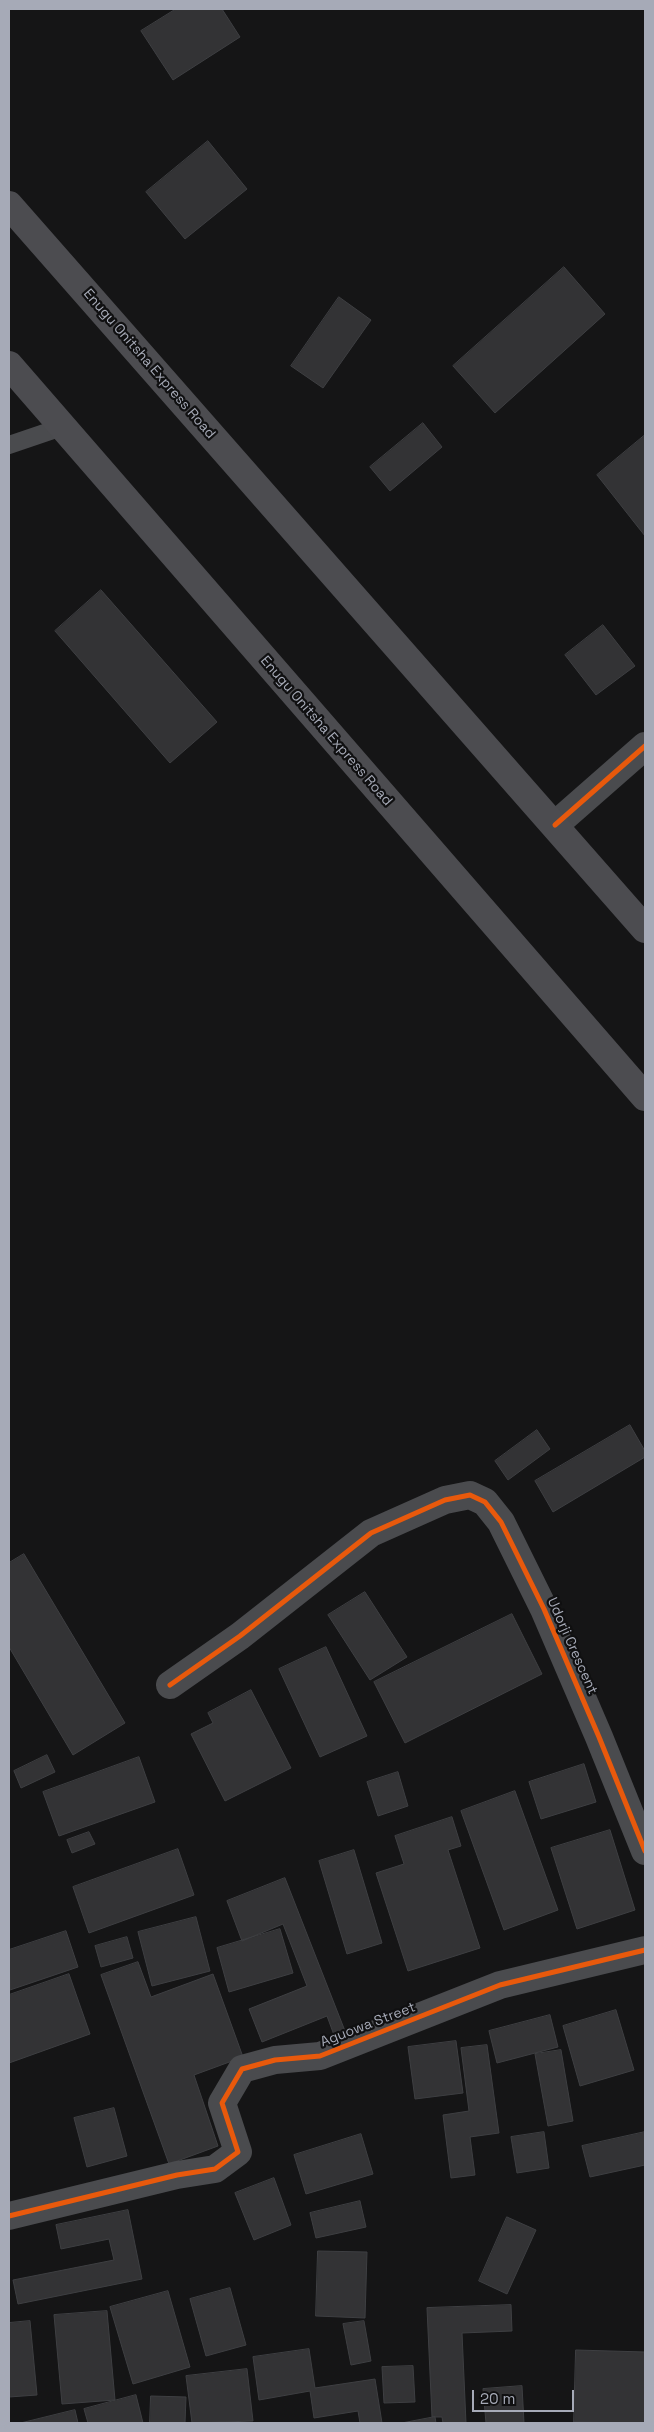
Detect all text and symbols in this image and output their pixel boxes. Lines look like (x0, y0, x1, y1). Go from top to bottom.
street label: Enugu Onitsha Express Road (79, 286, 219, 442)
street label: Enugu Onitsha Express Road (256, 653, 396, 809)
street label: Udorji Crescent (543, 1595, 601, 1697)
street label: Aguowa Street (318, 1999, 418, 2051)
scale bar (474, 2380, 576, 2412)
text: 20 m (480, 2389, 515, 2408)

